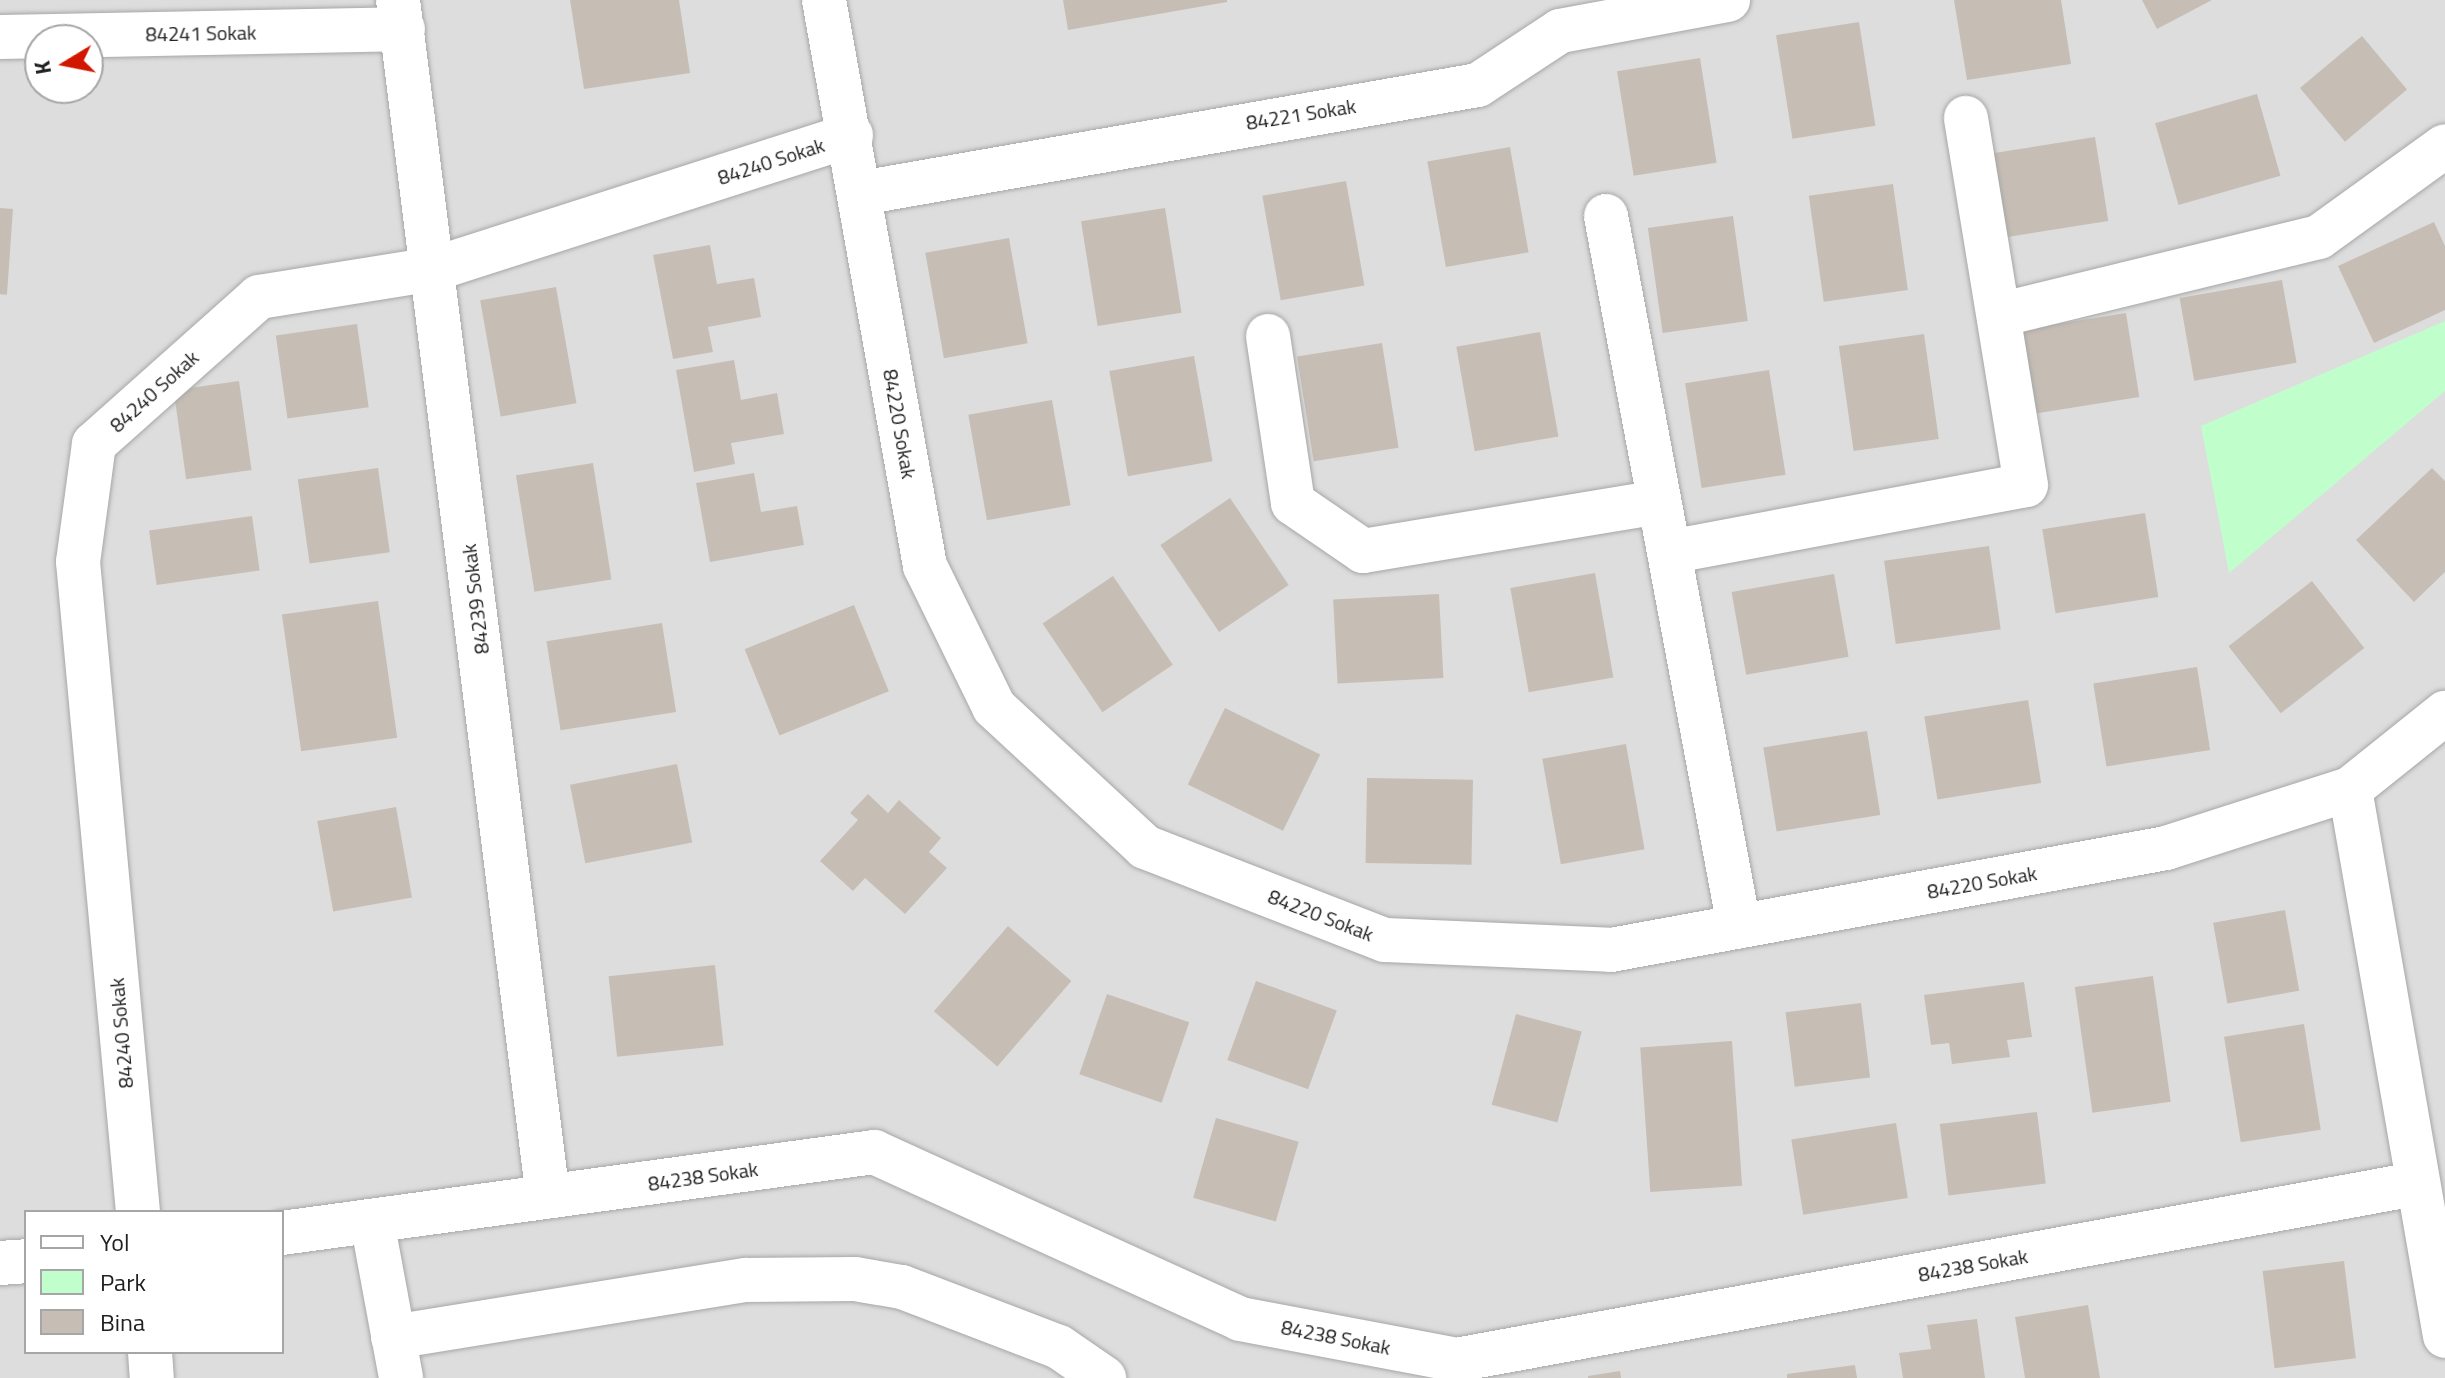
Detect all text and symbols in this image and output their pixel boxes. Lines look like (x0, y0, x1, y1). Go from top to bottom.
street label: 84241 Sokak (145, 20, 257, 46)
north arrow (24, 24, 104, 104)
text: K (24, 58, 60, 77)
street label: 84221 Sokak (1244, 93, 1358, 135)
street label: 84240 Sokak (715, 132, 827, 190)
street label: 84240 Sokak (105, 345, 203, 437)
street label: 84220 Sokak (879, 367, 921, 481)
street label: 84239 Sokak (456, 542, 494, 656)
street label: 84220 Sokak (1925, 861, 2039, 903)
street label: 84220 Sokak (1265, 884, 1377, 946)
street label: 84240 Sokak (104, 977, 138, 1089)
street label: 84238 Sokak (646, 1156, 760, 1196)
legend (24, 1210, 284, 1354)
text: Yol (100, 1224, 129, 1260)
street label: 84238 Sokak (1916, 1244, 2030, 1286)
text: Park (100, 1264, 146, 1300)
text: Bina (100, 1304, 145, 1340)
street label: 84238 Sokak (1279, 1315, 1393, 1359)

